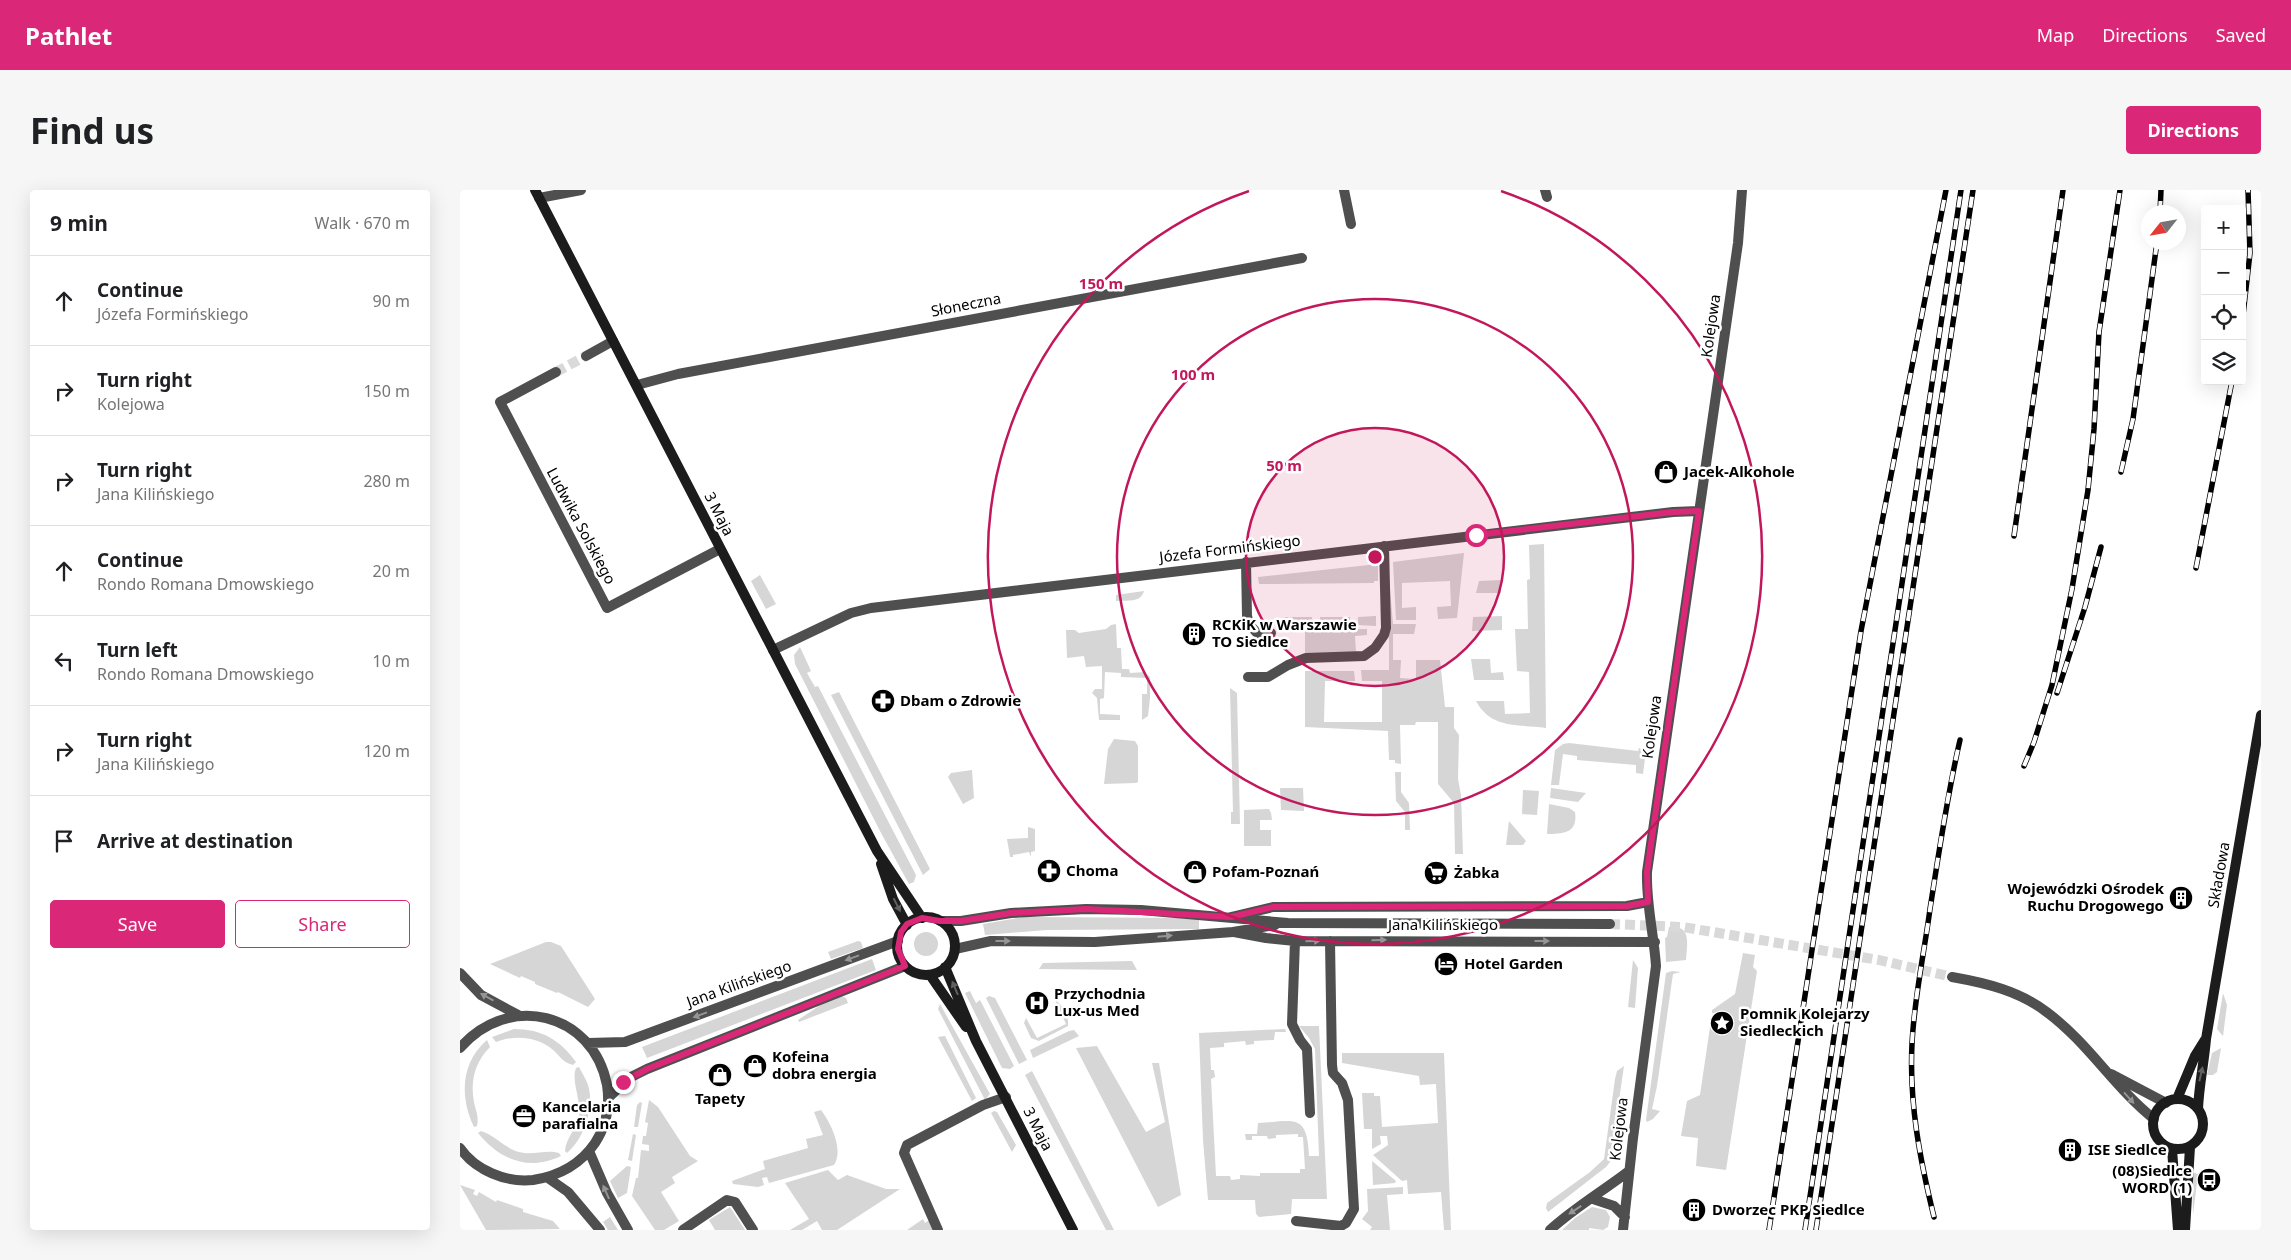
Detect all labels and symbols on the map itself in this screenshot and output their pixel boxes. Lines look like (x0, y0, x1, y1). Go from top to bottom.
north arrow (2141, 205, 2186, 250)
text: 150 m (1079, 273, 1123, 293)
street label: Słoneczna (929, 287, 1002, 321)
street label: Kolejowa (1696, 293, 1724, 359)
text: 100 m (1171, 364, 1215, 384)
text: 50 m (1266, 455, 1302, 475)
shop icon: Jacek-Alkohole (1653, 459, 1679, 485)
place label: Jacek-Alkohole (1682, 461, 1795, 481)
street label: Ludwika Solskiego (543, 464, 621, 587)
street label: 3 Maja (700, 488, 739, 539)
route start (1465, 524, 1488, 547)
street label: Józefa Formińskiego (1156, 529, 1302, 567)
centre of rings (1366, 548, 1384, 566)
place label: RCKiK w Warszawie TO Siedlce (1212, 614, 1357, 651)
building icon: RCKiK w Warszawie TO Siedlce (1181, 621, 1207, 647)
pharmacy icon: Dbam o Zdrowie (870, 688, 896, 714)
place label: Dbam o Zdrowie (900, 690, 1021, 710)
street label: Kolejowa (1637, 694, 1665, 760)
street label: Składowa (2202, 840, 2234, 909)
pharmacy icon: Choma (1036, 858, 1062, 884)
shop icon: Pofam-Poznań (1182, 859, 1208, 885)
place label: Choma (1066, 860, 1118, 880)
supermarket icon: Żabka (1423, 860, 1449, 886)
place label: Pofam-Poznań (1212, 861, 1319, 881)
place label: Żabka (1454, 862, 1499, 882)
place label: Wojewódzki Ośrodek Ruchu Drogowego (2008, 878, 2165, 915)
building icon: Wojewódzki Ośrodek Ruchu Drogowego (2168, 885, 2194, 911)
one-way arrow (893, 898, 901, 912)
street label: Jana Kilińskiego (1386, 914, 1498, 934)
one-way arrow (1157, 932, 1173, 940)
one-way arrow (1371, 936, 1387, 944)
one-way arrow (995, 937, 1011, 945)
one-way arrow (1305, 937, 1321, 945)
one-way arrow (1534, 937, 1550, 945)
hotel icon: Hotel Garden (1433, 951, 1459, 977)
place label: Hotel Garden (1464, 953, 1563, 973)
street label: Jana Kilińskiego (682, 955, 794, 1012)
one-way arrow (845, 955, 859, 963)
one-way arrow (950, 981, 958, 995)
place label: Przychodnia Lux-us Med (1054, 983, 1146, 1020)
hospital icon: Przychodnia Lux-us Med (1024, 990, 1050, 1016)
one-way arrow (479, 993, 494, 1001)
place label: Pomnik Kolejarzy Siedleckich (1740, 1003, 1870, 1040)
place icon: Pomnik Kolejarzy Siedleckich (1709, 1010, 1735, 1036)
one-way arrow (692, 1012, 707, 1019)
place label: Kofeina dobra energia (772, 1046, 877, 1083)
shop icon: Kofeina dobra energia (742, 1053, 768, 1079)
shop icon: Tapety (707, 1062, 733, 1088)
one-way arrow (2197, 1066, 2205, 1081)
route end (612, 1071, 635, 1094)
place label: Tapety (695, 1088, 745, 1108)
one-way arrow (2123, 1091, 2135, 1103)
place label: Kancelaria parafialna (542, 1096, 621, 1133)
street label: Kolejowa (1604, 1096, 1632, 1162)
office icon: Kancelaria parafialna (511, 1103, 537, 1129)
street label: 3 Maja (1019, 1103, 1058, 1154)
building icon: ISE Siedlce (2057, 1137, 2083, 1163)
place label: ISE Siedlce (2088, 1139, 2167, 1159)
place label: (08)Siedlce WORD (1) (2112, 1160, 2192, 1197)
bus stop icon: (08)Siedlce WORD (1) (2196, 1167, 2222, 1193)
one-way arrow (602, 1185, 610, 1199)
building icon: Dworzec PKP Siedlce (1681, 1197, 1707, 1223)
place label: Dworzec PKP Siedlce (1712, 1199, 1865, 1219)
one-way arrow (1569, 1205, 1582, 1215)

